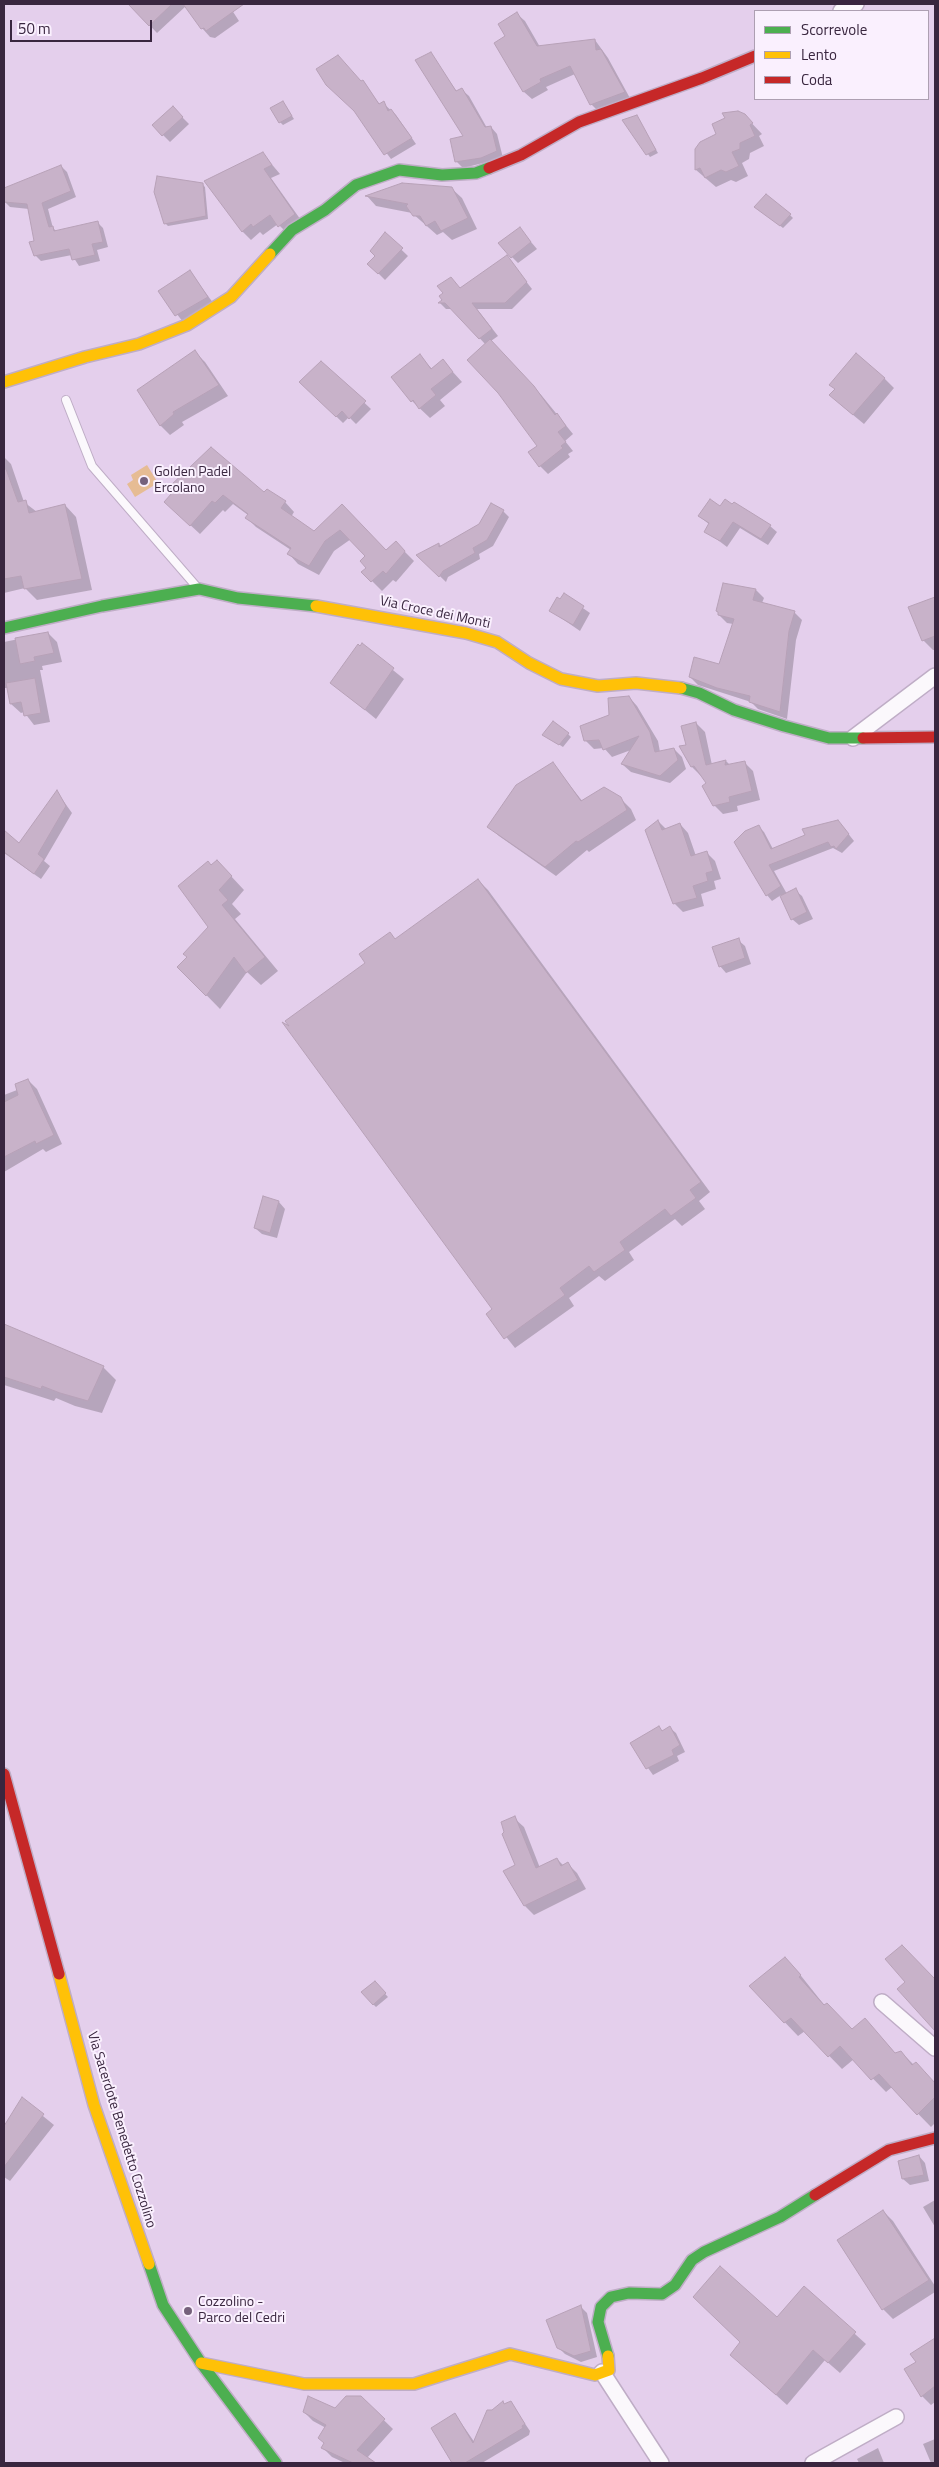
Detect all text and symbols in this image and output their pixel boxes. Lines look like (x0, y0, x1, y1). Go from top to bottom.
scale bar (12, 10, 155, 42)
legend (754, 10, 929, 100)
text: 50 m (18, 17, 51, 40)
text: Scorrevole (801, 18, 867, 41)
text: Lento (801, 43, 837, 66)
text: Coda (801, 68, 832, 91)
place label: Golden Padel Ercolano (154, 465, 231, 498)
marker: Golden Padel Ercolano (138, 475, 150, 487)
street label: Via Croce dei Monti (378, 593, 492, 633)
street label: Via Sacerdote Benedetto Cozzolino (83, 2030, 159, 2230)
place label: Cozzolino - Parco del Cedri (198, 2295, 285, 2328)
marker: Cozzolino - Parco del Cedri (182, 2305, 194, 2317)

